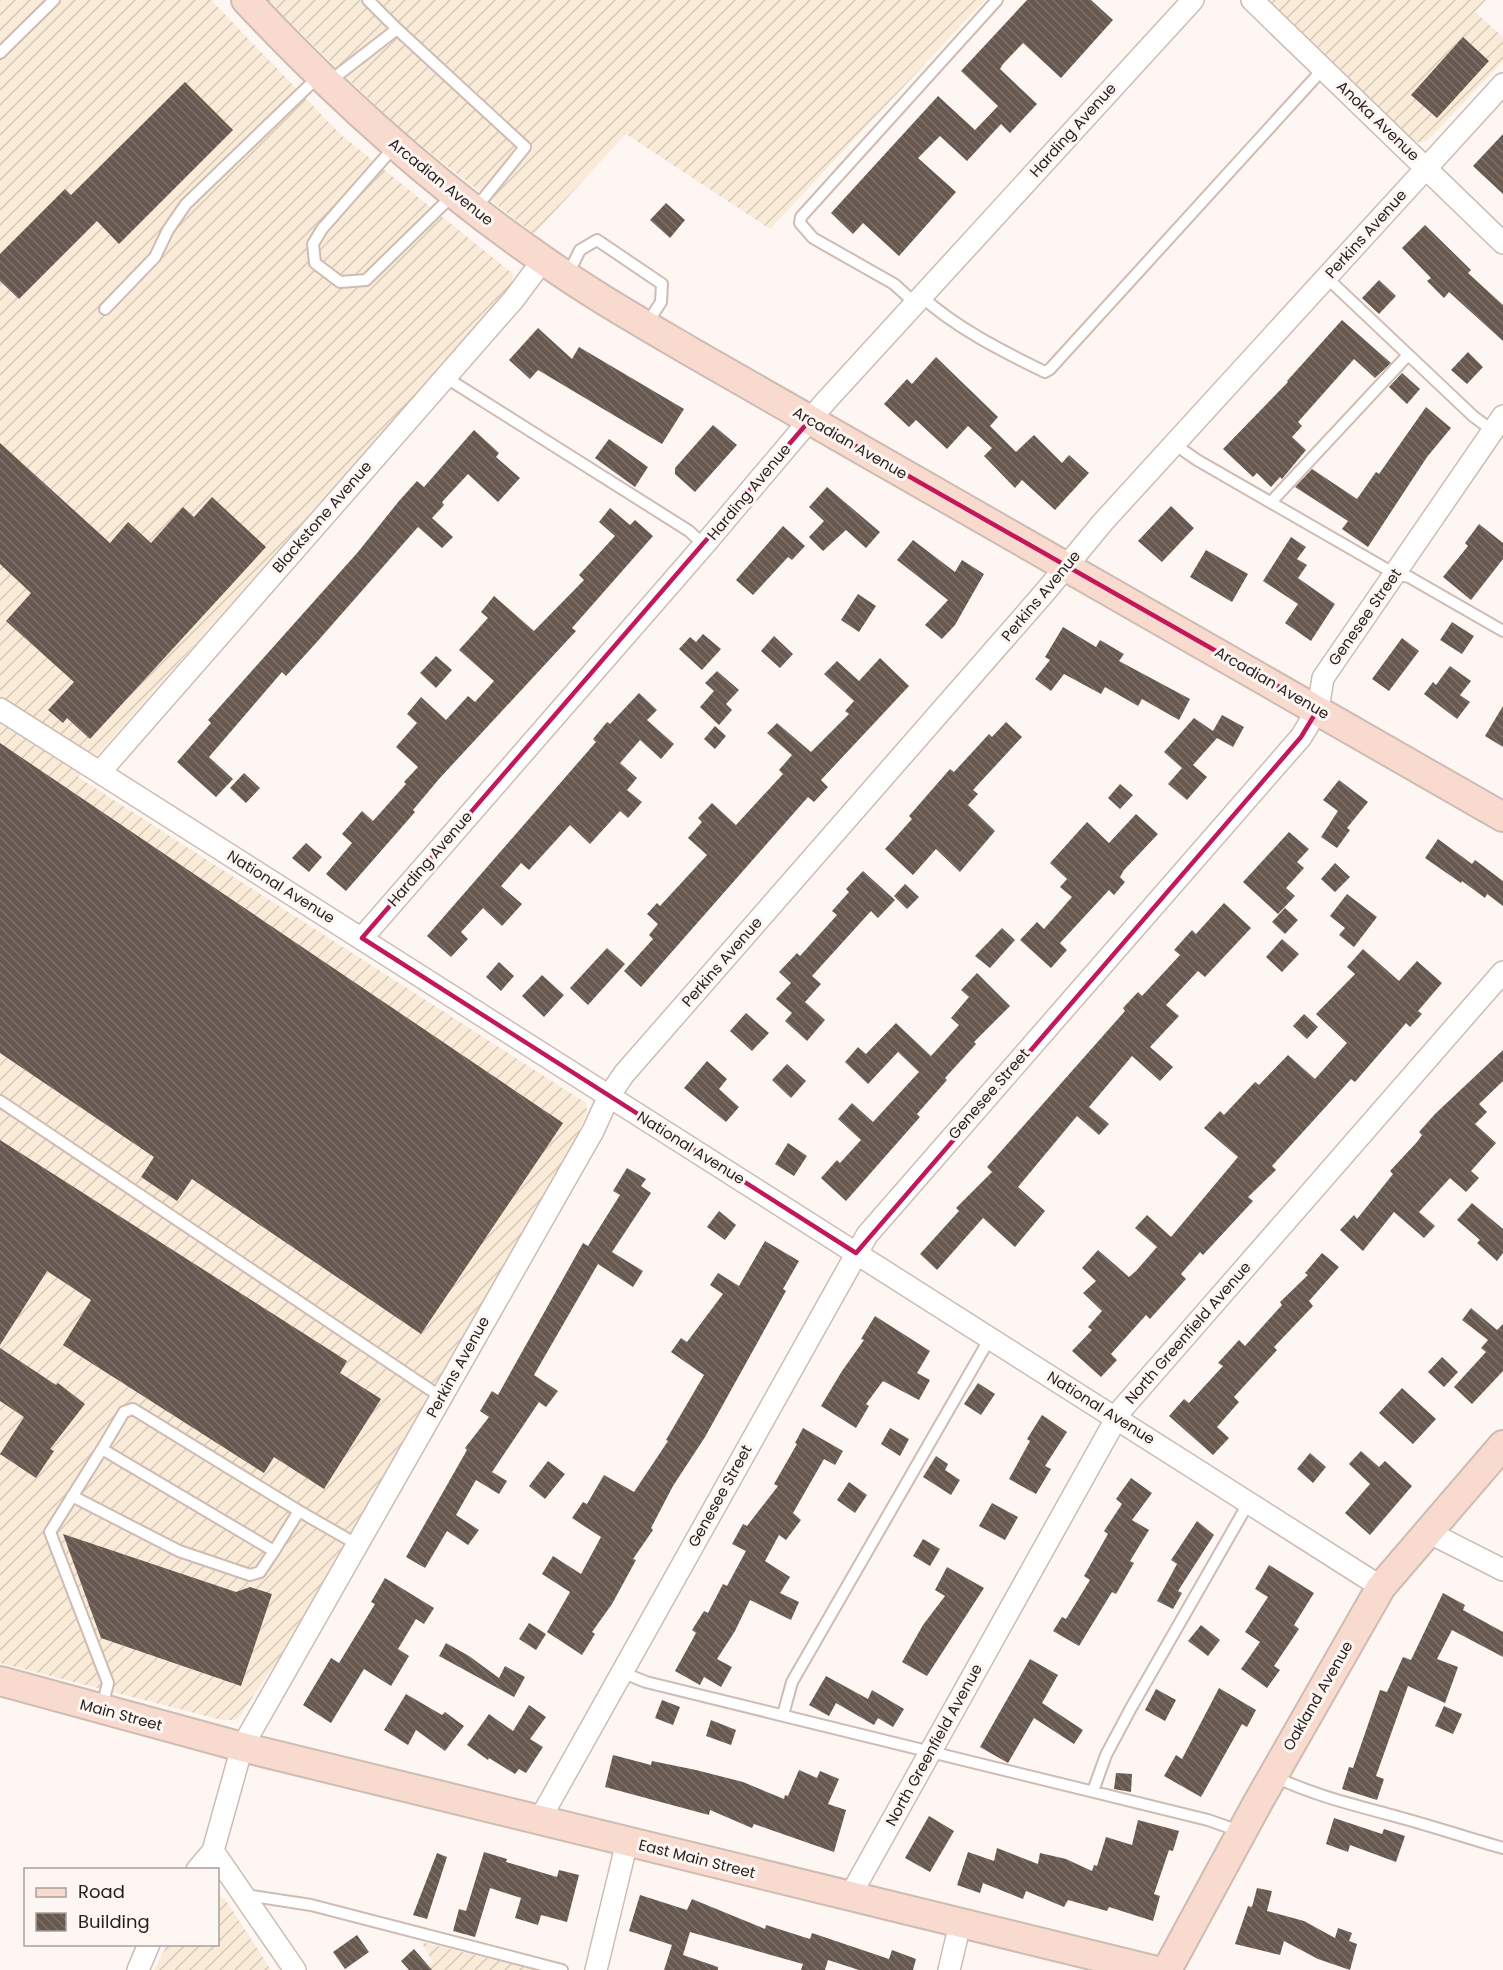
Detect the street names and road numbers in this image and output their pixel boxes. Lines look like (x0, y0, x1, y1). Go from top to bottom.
street label: Anoka Avenue (1332, 76, 1424, 166)
street label: Harding Avenue (1025, 78, 1121, 181)
street label: Arcadian Avenue (385, 133, 498, 230)
street label: Perkins Avenue (1320, 185, 1411, 283)
street label: Arcadian Avenue (789, 401, 911, 484)
street label: Harding Avenue (702, 439, 795, 544)
street label: Blackstone Avenue (267, 456, 376, 577)
street label: Perkins Avenue (996, 546, 1085, 646)
street label: Genesee Street (1323, 564, 1406, 670)
street label: Arcadian Avenue (1211, 641, 1333, 724)
street label: Harding Avenue (382, 806, 477, 911)
street label: National Avenue (223, 845, 339, 928)
street label: Perkins Avenue (677, 912, 767, 1011)
street label: Genesee Street (943, 1044, 1034, 1144)
street label: National Avenue (633, 1106, 749, 1189)
street label: North Greenfield Avenue (1120, 1257, 1255, 1408)
street label: Perkins Avenue (421, 1312, 494, 1421)
street label: National Avenue (1043, 1366, 1159, 1449)
street label: Genesee Street (683, 1441, 756, 1551)
street label: Oakland Avenue (1278, 1637, 1358, 1755)
street label: North Greenfield Avenue (880, 1660, 987, 1830)
street label: Main Street (78, 1693, 165, 1736)
street label: East Main Street (637, 1834, 758, 1883)

